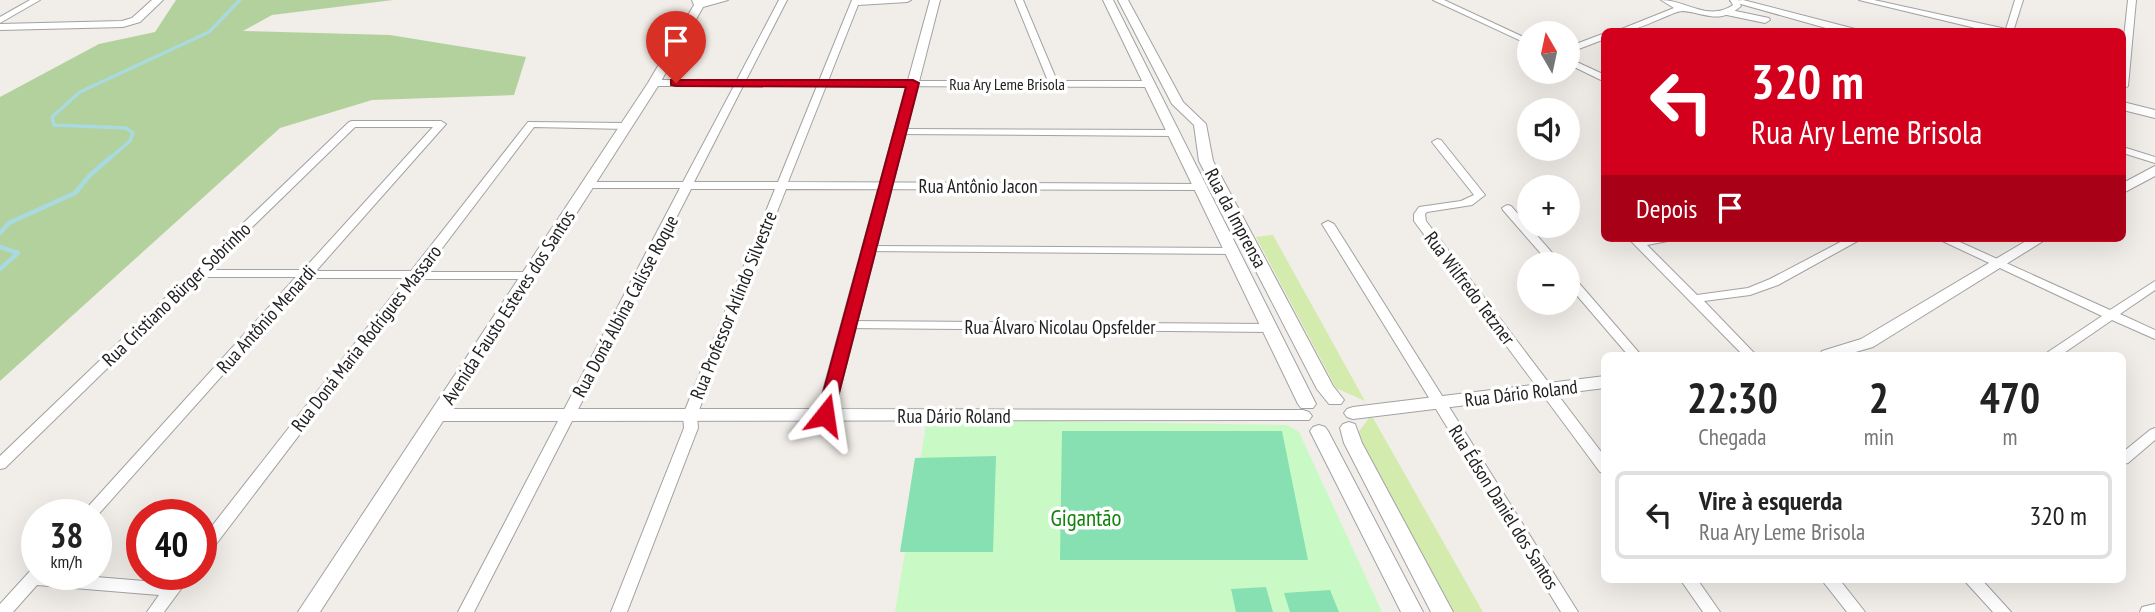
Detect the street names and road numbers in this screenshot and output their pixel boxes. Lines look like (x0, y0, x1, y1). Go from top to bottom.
street label: Rua Ary Leme Brisola (949, 74, 1065, 94)
street label: Rua da Imprensa (1200, 164, 1272, 272)
street label: Rua Antônio Jacon (919, 174, 1037, 198)
street label: Avenida Fausto Esteves dos Santos (436, 205, 580, 409)
street label: Rua Professor Arlíndo Silvestre (684, 207, 782, 403)
street label: Rua Doná Albina Calisse Roque (567, 211, 683, 401)
street label: Rua Cristiano Bürger Sobrinho (97, 217, 255, 371)
street label: Rua Wilfredo Tetzner (1420, 227, 1521, 350)
street label: Rua Doná Maria Rodrigues Massaro (286, 240, 446, 436)
street label: Rua Antônio Menardi (211, 260, 321, 378)
street label: Rua Álvaro Nicolau Opsfelder (964, 315, 1156, 339)
street label: Rua Dário Roland (1463, 374, 1579, 412)
street label: Rua Dário Roland (897, 404, 1011, 428)
street label: Rua Édson Daniel dos Santos (1444, 420, 1564, 594)

